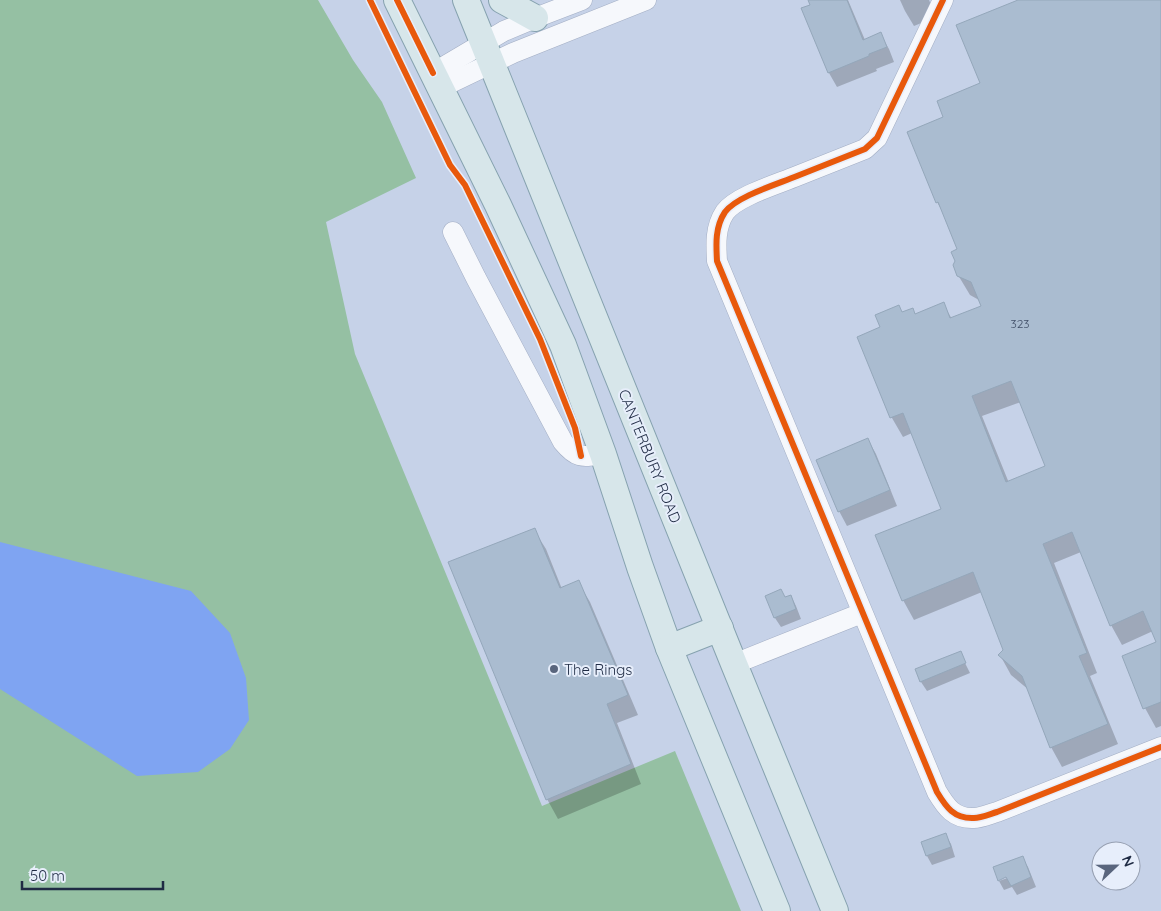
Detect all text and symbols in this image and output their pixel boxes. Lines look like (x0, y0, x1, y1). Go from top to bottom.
house number: 323 (1010, 316, 1030, 331)
street label: CANTERBURY ROAD (614, 386, 686, 526)
place label: The Rings (564, 660, 632, 679)
marker: The Rings (548, 663, 560, 675)
north arrow (1091, 841, 1141, 891)
text: N (1118, 853, 1138, 869)
scale bar (22, 858, 164, 890)
text: 50 m (30, 866, 65, 885)

